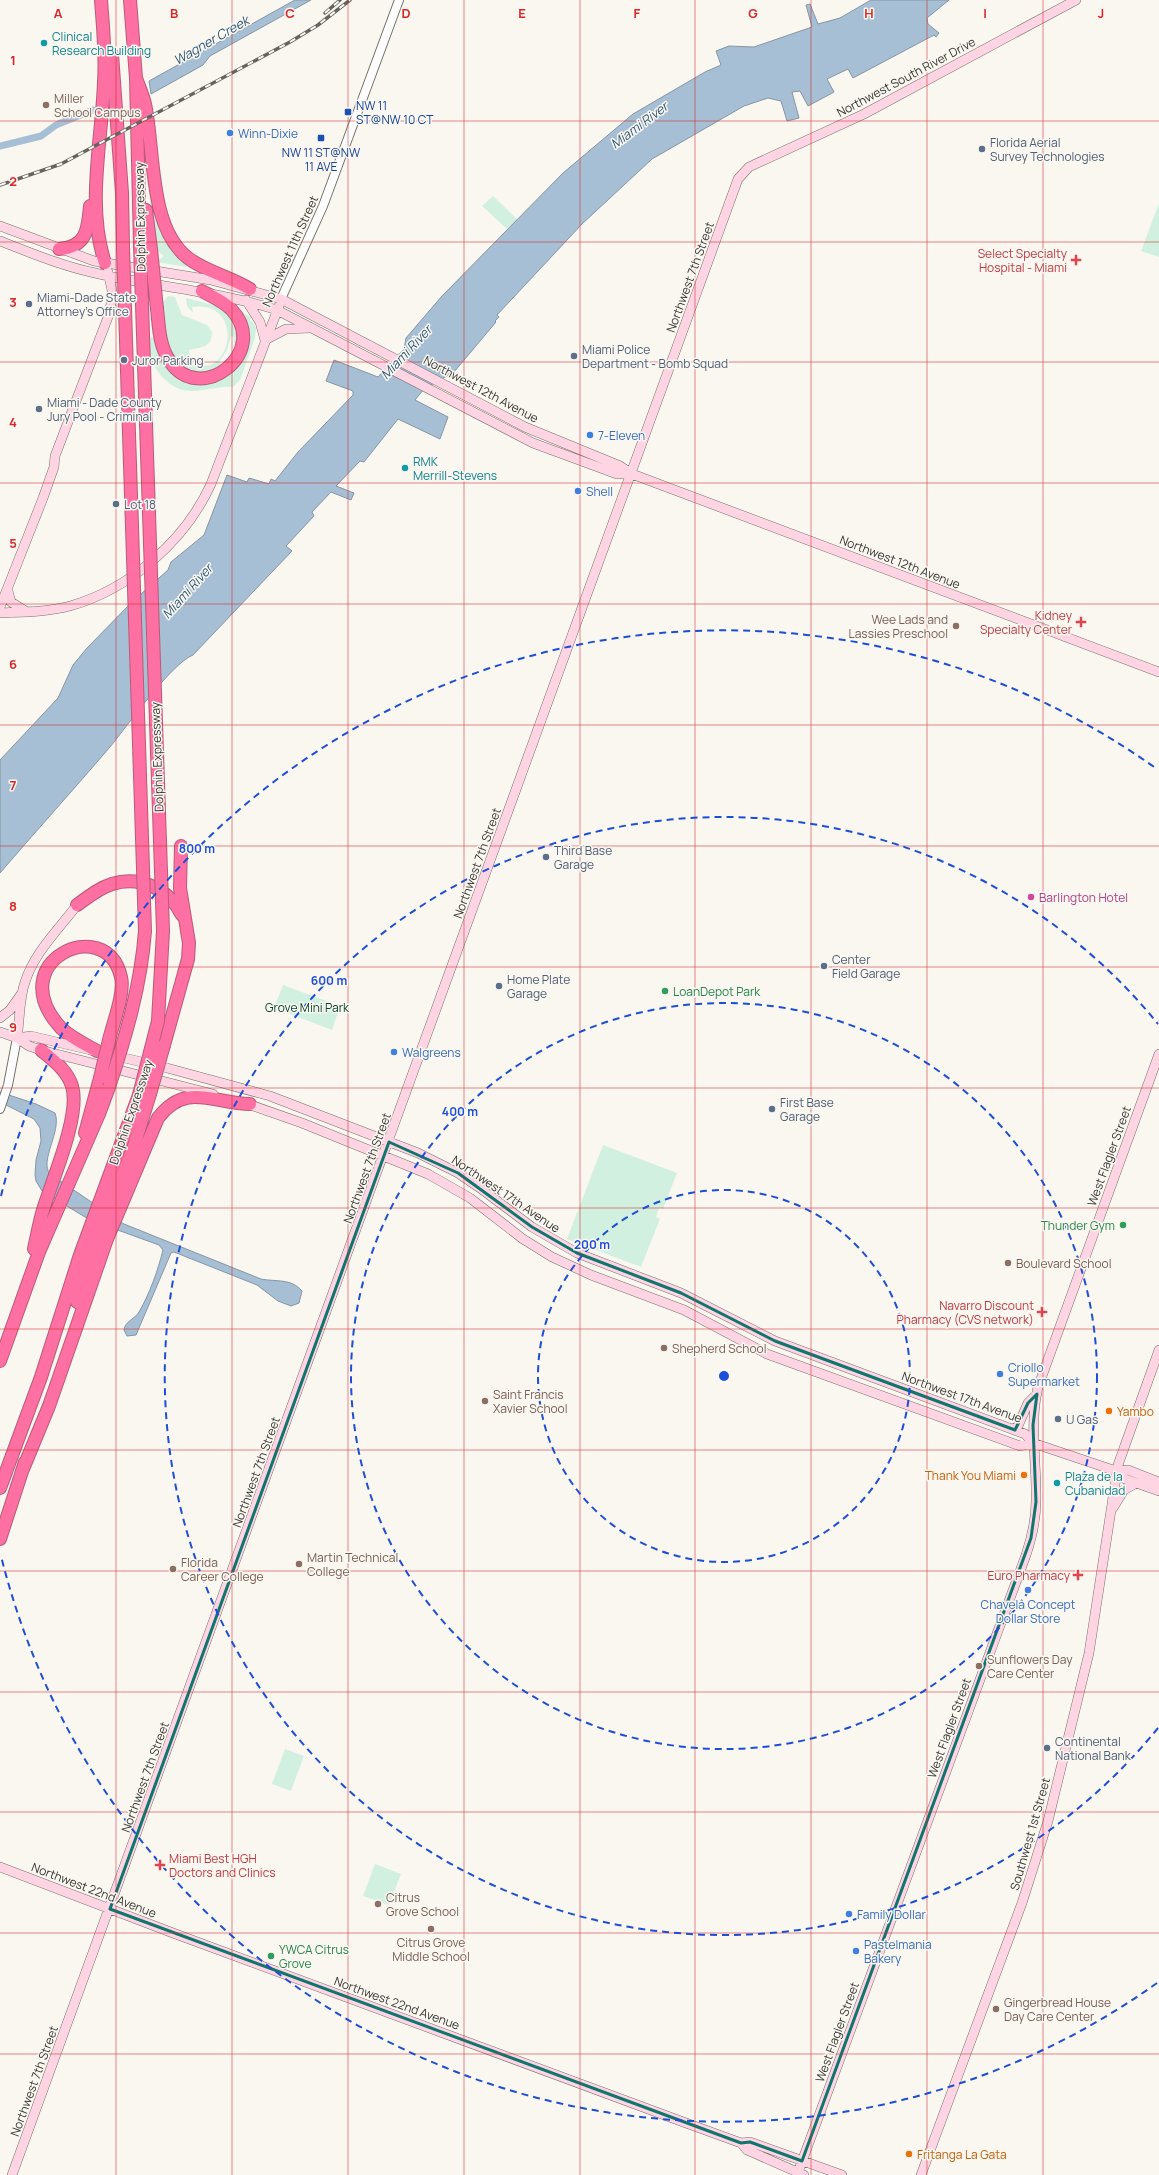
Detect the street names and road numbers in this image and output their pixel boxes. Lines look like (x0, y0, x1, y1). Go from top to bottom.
street label: Northwest South River Drive (834, 33, 978, 121)
street label: Dolphin Expressway (131, 161, 149, 272)
street label: Northwest 11th Street (258, 193, 322, 309)
street label: Northwest 7th Street (662, 219, 718, 335)
street label: Northwest 12th Avenue (421, 351, 541, 427)
street label: Northwest 12th Avenue (837, 531, 963, 593)
street label: Dolphin Expressway (147, 701, 167, 812)
street label: Northwest 7th Street (449, 805, 505, 921)
street label: Dolphin Expressway (105, 1057, 157, 1167)
street label: West Flagler Street (1083, 1103, 1135, 1208)
street label: Northwest 7th Street (339, 1110, 395, 1226)
street label: Northwest 17th Avenue (449, 1151, 563, 1237)
street label: Northwest 17th Avenue (899, 1367, 1025, 1427)
street label: Northwest 7th Street (228, 1414, 284, 1530)
street label: West Flagler Street (923, 1675, 975, 1780)
street label: Northwest 7th Street (117, 1719, 173, 1835)
street label: Southwest 1st Street (1006, 1775, 1054, 1892)
street label: Northwest 22nd Avenue (29, 1858, 159, 1922)
street label: Northwest 22nd Avenue (332, 1972, 462, 2034)
street label: West Flagler Street (811, 1979, 863, 2084)
street label: Northwest 7th Street (6, 2023, 62, 2139)

